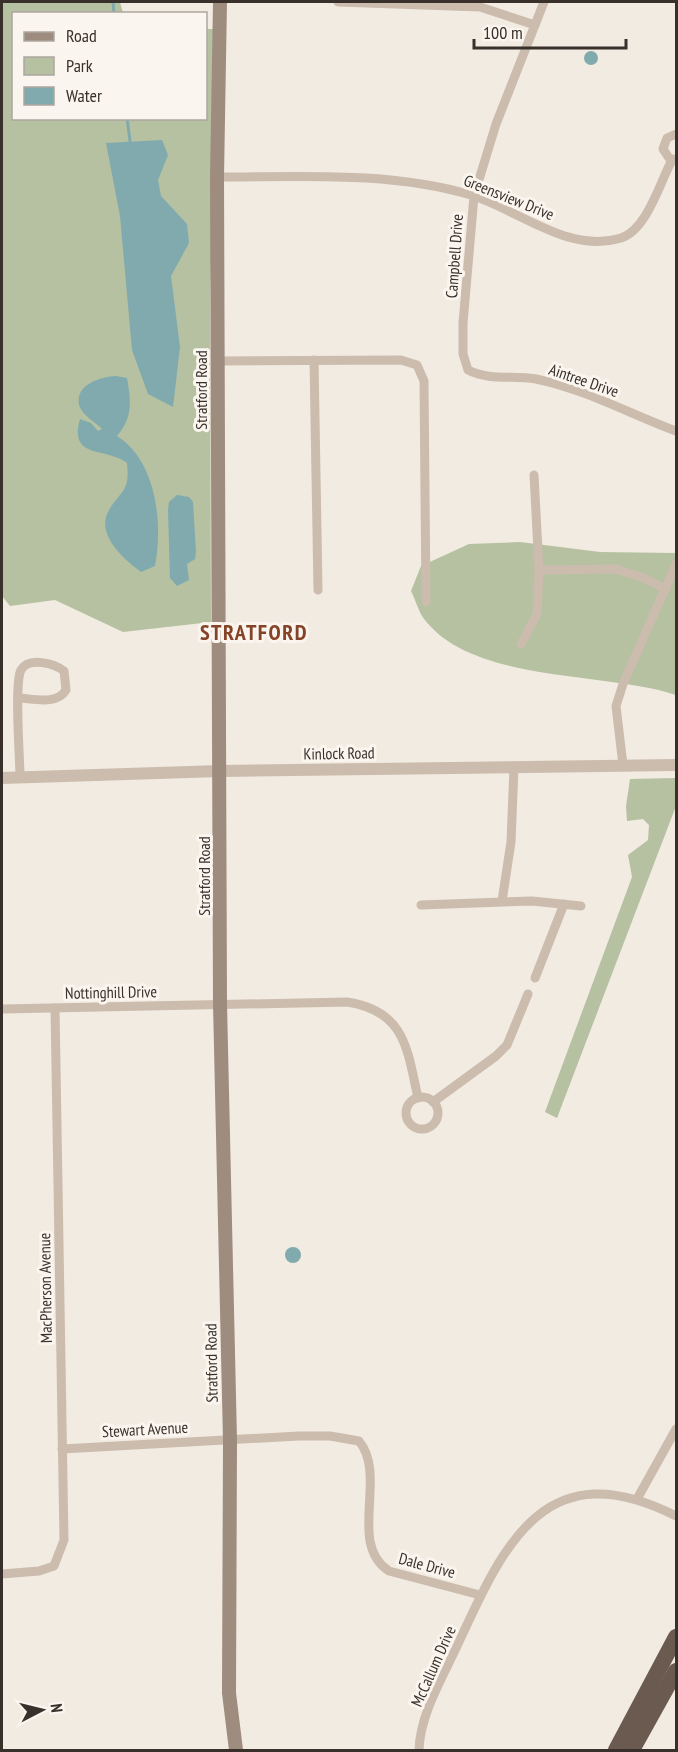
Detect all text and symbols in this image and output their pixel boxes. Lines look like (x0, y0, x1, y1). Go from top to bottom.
legend (12, 12, 207, 120)
scale bar (474, 12, 626, 50)
text: 100 m (483, 21, 523, 44)
text: Road (66, 24, 97, 47)
text: Park (66, 54, 93, 77)
text: Water (66, 84, 102, 107)
street label: Greensview Drive (461, 170, 557, 224)
street label: Campbell Drive (441, 213, 467, 299)
street label: Stratford Road (191, 350, 211, 430)
street label: Aintree Drive (547, 359, 621, 401)
district label: STRATFORD (200, 618, 308, 646)
street label: Kinlock Road (303, 742, 375, 764)
street label: Stratford Road (194, 836, 214, 916)
street label: Nottinghill Drive (65, 981, 157, 1003)
street label: MacPherson Avenue (34, 1233, 56, 1343)
street label: Stratford Road (200, 1323, 222, 1403)
street label: Stewart Avenue (102, 1417, 188, 1441)
street label: Dale Drive (397, 1548, 457, 1582)
street label: McCallum Drive (406, 1622, 460, 1710)
north arrow (12, 1680, 72, 1740)
text: N (46, 1703, 67, 1714)

